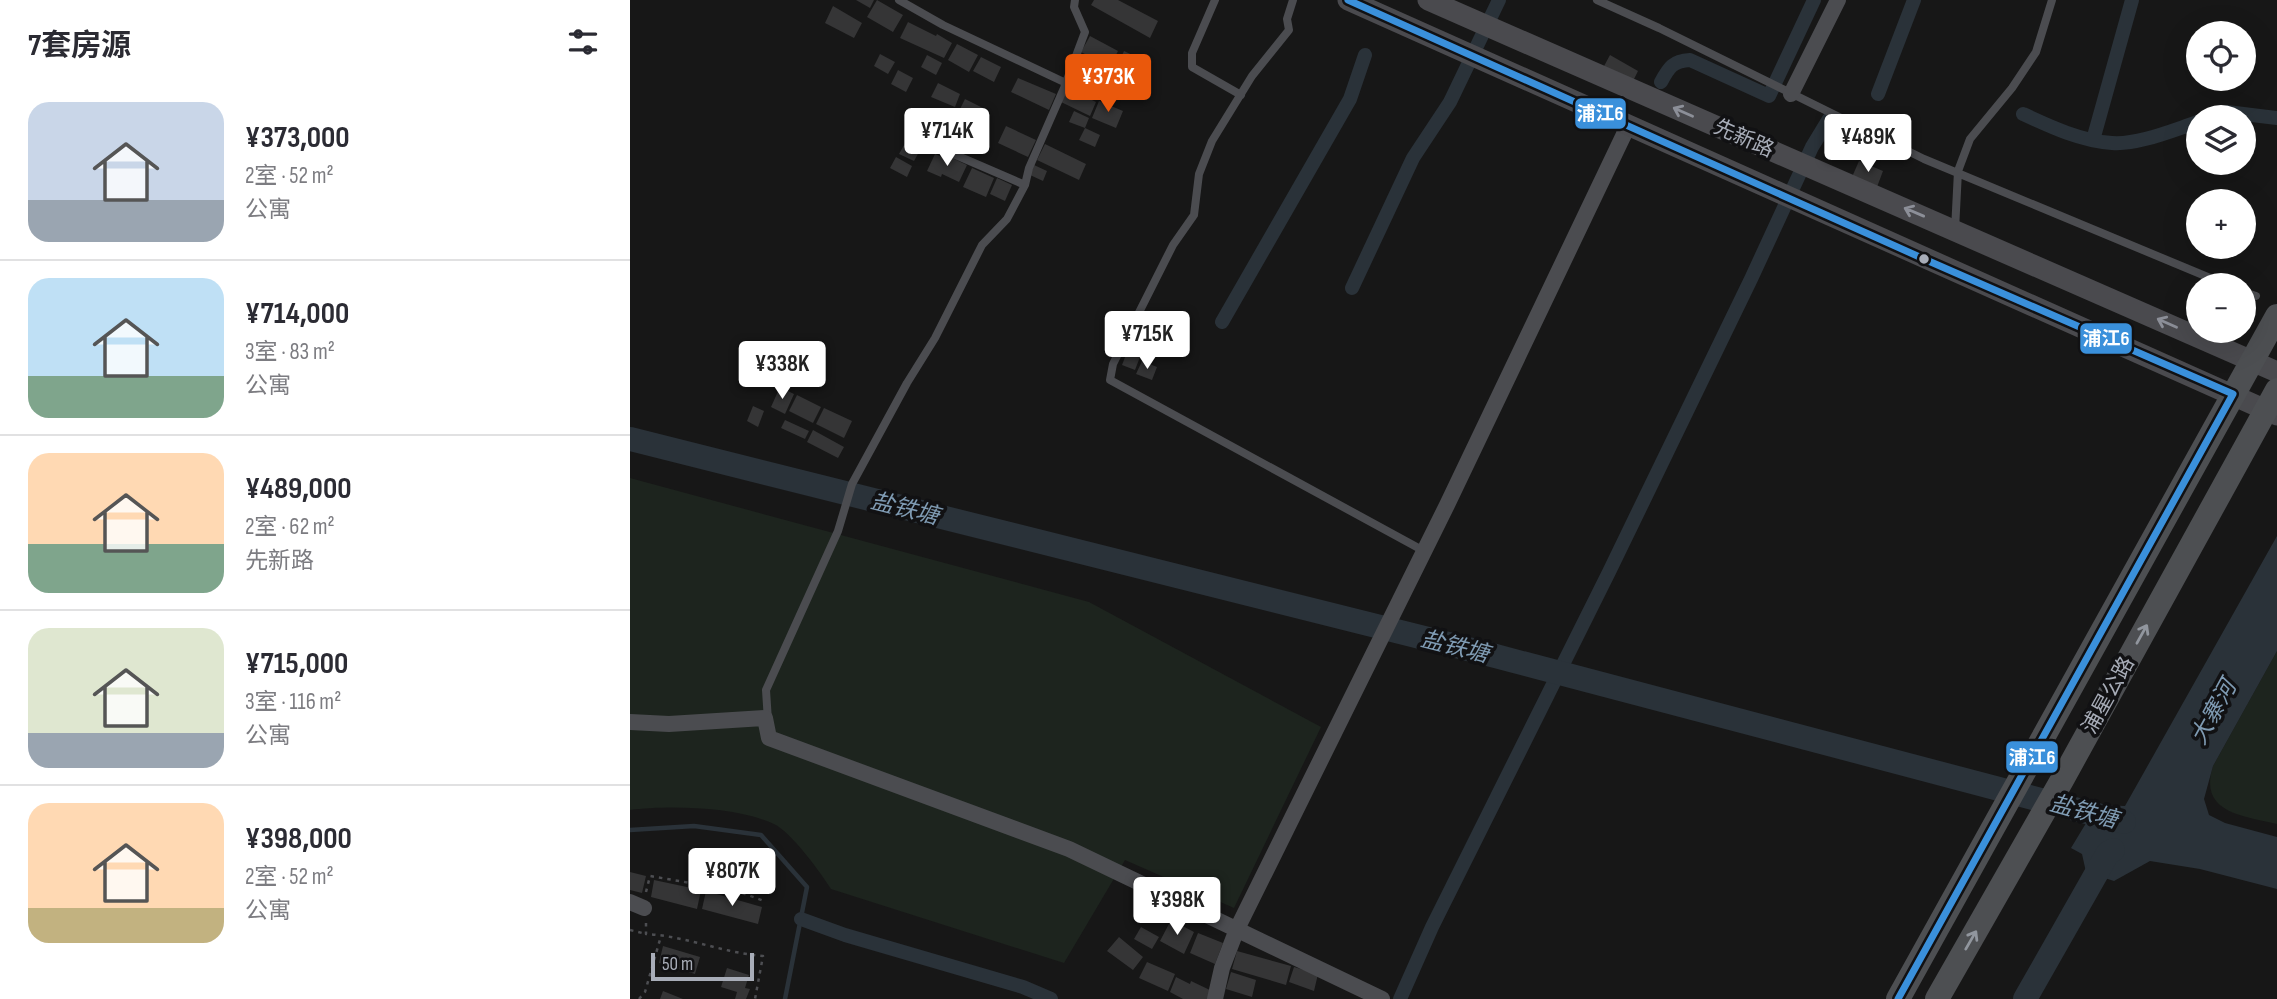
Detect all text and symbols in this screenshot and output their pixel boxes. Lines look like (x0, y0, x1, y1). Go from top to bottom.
map controls (2186, 21, 2256, 343)
button: locate (2186, 21, 2256, 91)
icon: filters (564, 23, 602, 61)
text: 7套房源 (28, 28, 131, 64)
pin: ¥373K (1059, 54, 1157, 114)
text: ¥373K (1081, 63, 1135, 91)
line badge: 浦江6 (1574, 97, 1627, 130)
text: 浦江6 (1577, 103, 1624, 126)
one-way arrow (1673, 105, 1694, 118)
button: layers (2186, 105, 2256, 175)
pin: ¥714K (898, 108, 996, 168)
street label: 先新路 (1710, 114, 1778, 163)
pin: ¥489K (1819, 114, 1917, 174)
text: ¥714K (920, 117, 974, 145)
text: ¥373,000 (245, 120, 350, 156)
text: ¥489K (1840, 123, 1896, 151)
icon: home (84, 130, 168, 214)
text: 2室 · 52 m² (245, 162, 334, 190)
button: + (2186, 189, 2256, 259)
text: 公寓 (245, 196, 291, 224)
one-way arrow (1904, 205, 1925, 218)
unlabelled marker (1917, 252, 1931, 266)
button: − (2186, 273, 2256, 343)
text: ¥714,000 (245, 296, 349, 332)
icon: home (84, 306, 168, 390)
pin: ¥715K (1098, 312, 1196, 371)
one-way arrow (2157, 315, 2179, 328)
text: ¥715K (1121, 320, 1173, 348)
line badge: 浦江6 (2079, 322, 2133, 355)
text: 浦江6 (2083, 328, 2130, 351)
text: 3室 · 83 m² (245, 338, 335, 366)
pin: ¥338K (733, 342, 831, 401)
text: ¥338K (755, 350, 809, 378)
text: 公寓 (245, 372, 291, 400)
text: ¥489,000 (245, 471, 351, 507)
icon: home (84, 481, 168, 565)
water label: 盐铁塘 (868, 487, 946, 532)
text: 2室 · 62 m² (245, 513, 335, 541)
text: 先新路 (245, 547, 314, 575)
water label: 盐铁塘 (1418, 625, 1496, 670)
one-way arrow (2135, 625, 2149, 645)
text: ¥715,000 (245, 646, 348, 682)
street label: 浦星公路 (2077, 652, 2140, 738)
icon: home (84, 656, 168, 740)
water label: 大寨河 (2185, 672, 2245, 749)
text: 3室 · 116 m² (245, 688, 341, 716)
text: 公寓 (245, 722, 291, 750)
line badge: 浦江6 (2005, 740, 2059, 774)
text: 浦江6 (2009, 747, 2056, 770)
water label: 盐铁塘 (2047, 790, 2125, 835)
text: ¥398,000 (245, 821, 352, 857)
icon: home (84, 831, 168, 915)
pin: ¥807K (683, 848, 781, 908)
text: ¥807K (704, 857, 760, 885)
text: 2室 · 52 m² (245, 863, 334, 891)
pin: ¥398K (1128, 878, 1226, 937)
text: ¥398K (1149, 886, 1205, 914)
text: 公寓 (245, 897, 291, 925)
one-way arrow (1964, 930, 1978, 950)
scale bar (651, 950, 754, 982)
text: 50 m (662, 953, 693, 976)

